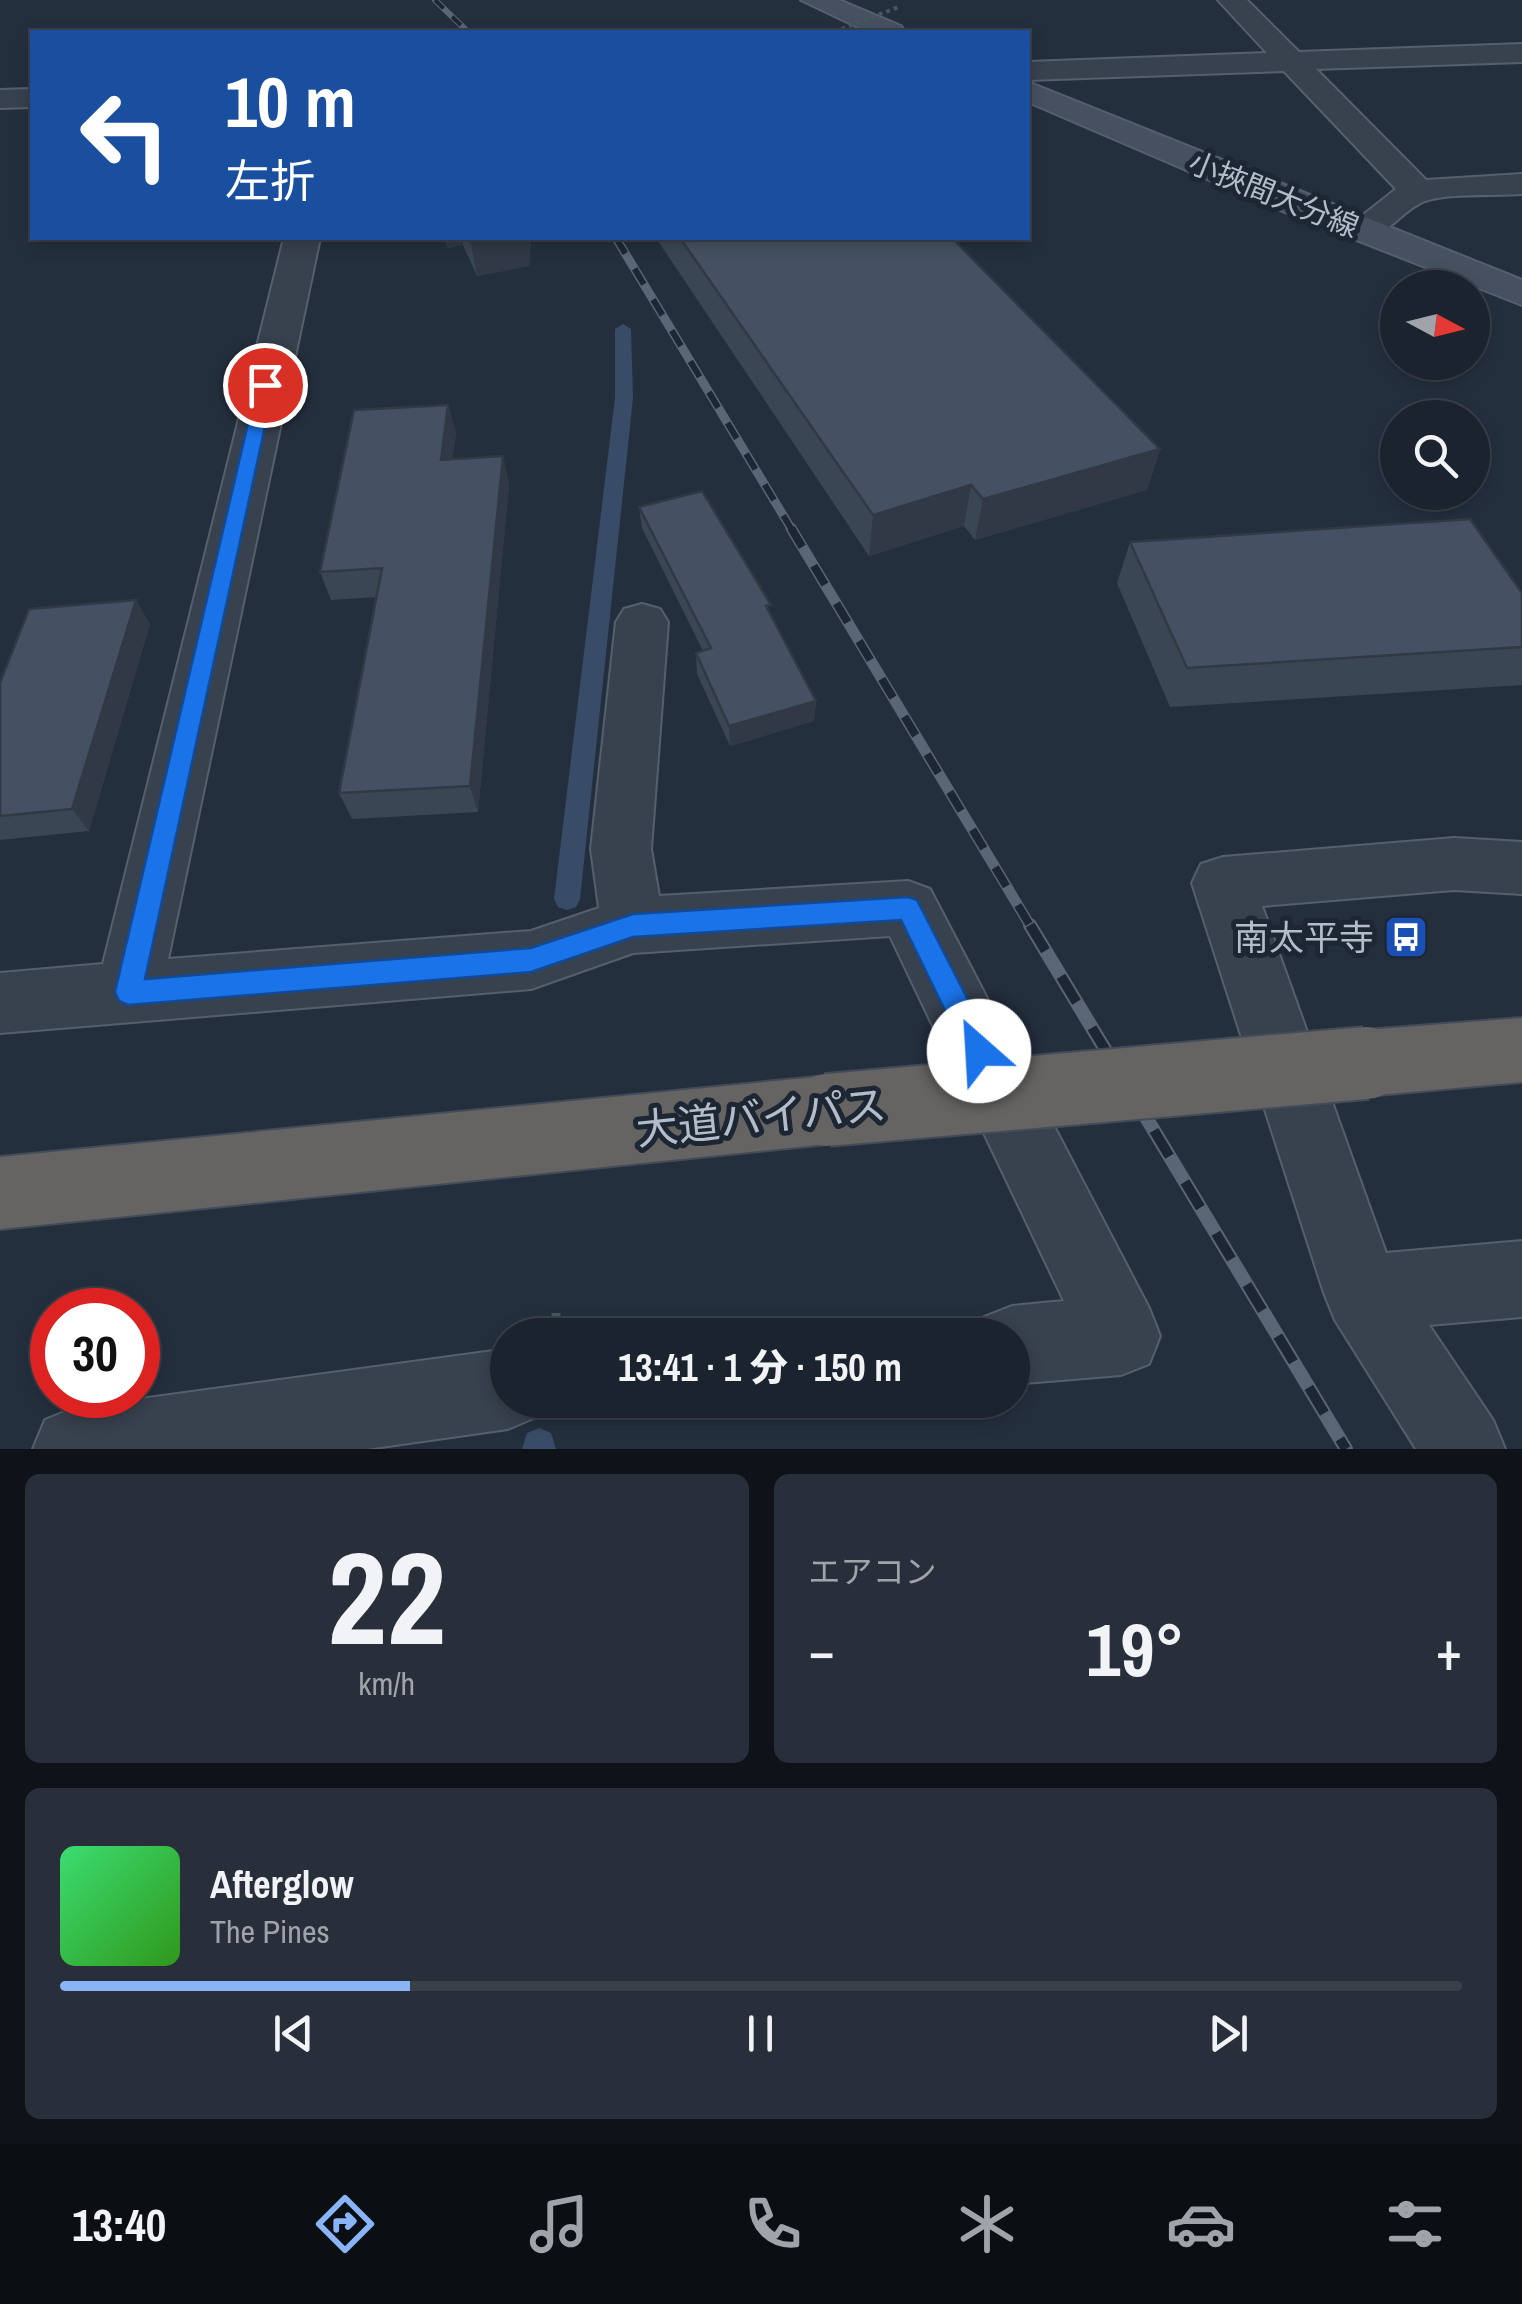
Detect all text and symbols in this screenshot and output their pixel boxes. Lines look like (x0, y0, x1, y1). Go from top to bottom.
text: 10 m (225, 55, 356, 149)
icon: left (60, 70, 190, 200)
street label: 小挾間大分線 (1183, 142, 1365, 246)
text: 左折 (225, 150, 315, 211)
north arrow (1380, 270, 1490, 380)
map controls (1380, 270, 1490, 510)
pin (223, 343, 308, 428)
icon: arrive (238, 358, 293, 413)
button: search (1380, 400, 1490, 510)
place label: 南太平寺 (1234, 914, 1374, 961)
bus stop icon: 南太平寺 (1383, 914, 1429, 960)
position arrow (927, 999, 1031, 1103)
street label: 大道バイパス (633, 1076, 889, 1158)
speed limit sign: 30 (30, 1288, 160, 1418)
text: 13:41 · 1 分 · 150 m (618, 1342, 902, 1393)
text: 22 (327, 1509, 446, 1685)
text: エアコン (809, 1550, 937, 1593)
text: 19° (1086, 1598, 1184, 1699)
text: − (809, 1613, 835, 1687)
text: + (1436, 1613, 1462, 1687)
text: km/h (358, 1662, 415, 1705)
text: Afterglow (210, 1859, 354, 1910)
text: The Pines (210, 1910, 330, 1953)
icon: previous (266, 2006, 321, 2061)
icon: pause (733, 2006, 788, 2061)
icon: next (1201, 2006, 1256, 2061)
icon: directions (310, 2189, 380, 2259)
icon: music (524, 2189, 594, 2259)
icon: phone (738, 2189, 808, 2259)
icon: climate (952, 2189, 1022, 2259)
icon: car (1166, 2189, 1236, 2259)
icon: filters (1380, 2189, 1450, 2259)
text: 13:40 (72, 2194, 166, 2255)

